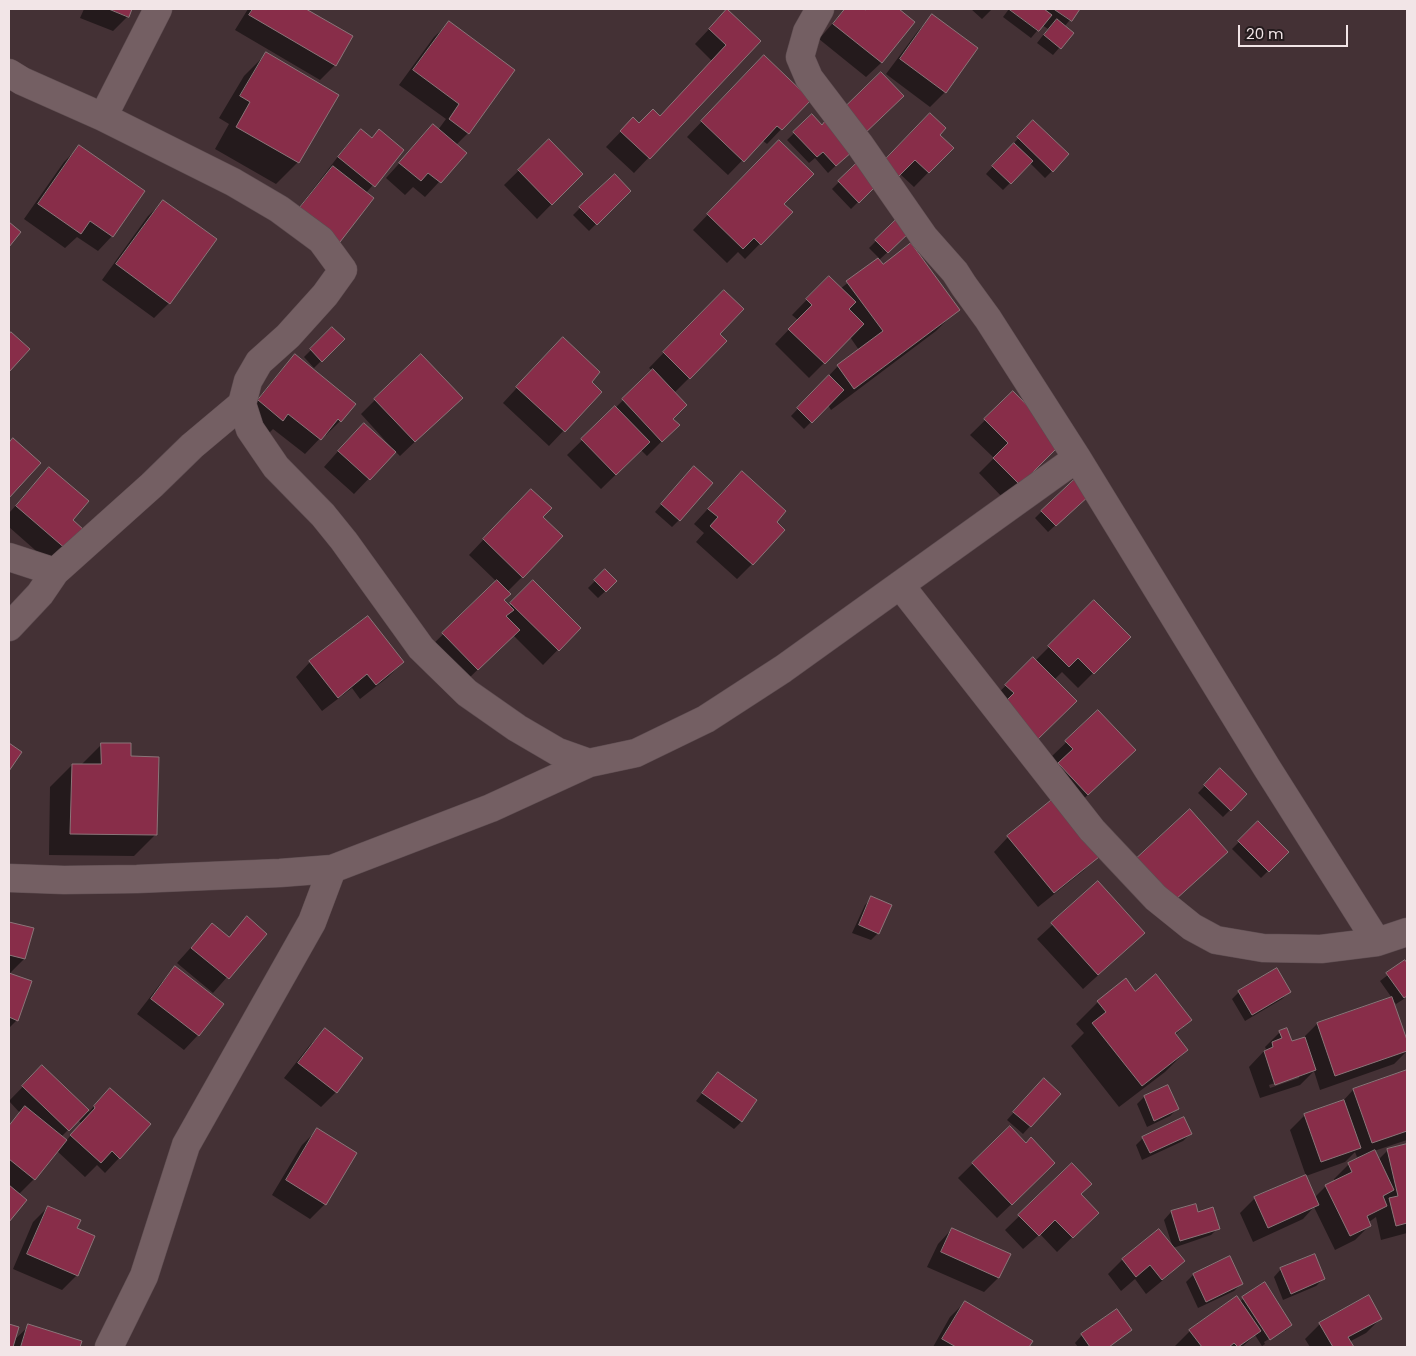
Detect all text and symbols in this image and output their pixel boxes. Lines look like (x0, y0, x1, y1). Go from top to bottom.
scale bar (1241, 15, 1351, 47)
text: 20 m (1246, 23, 1284, 44)

